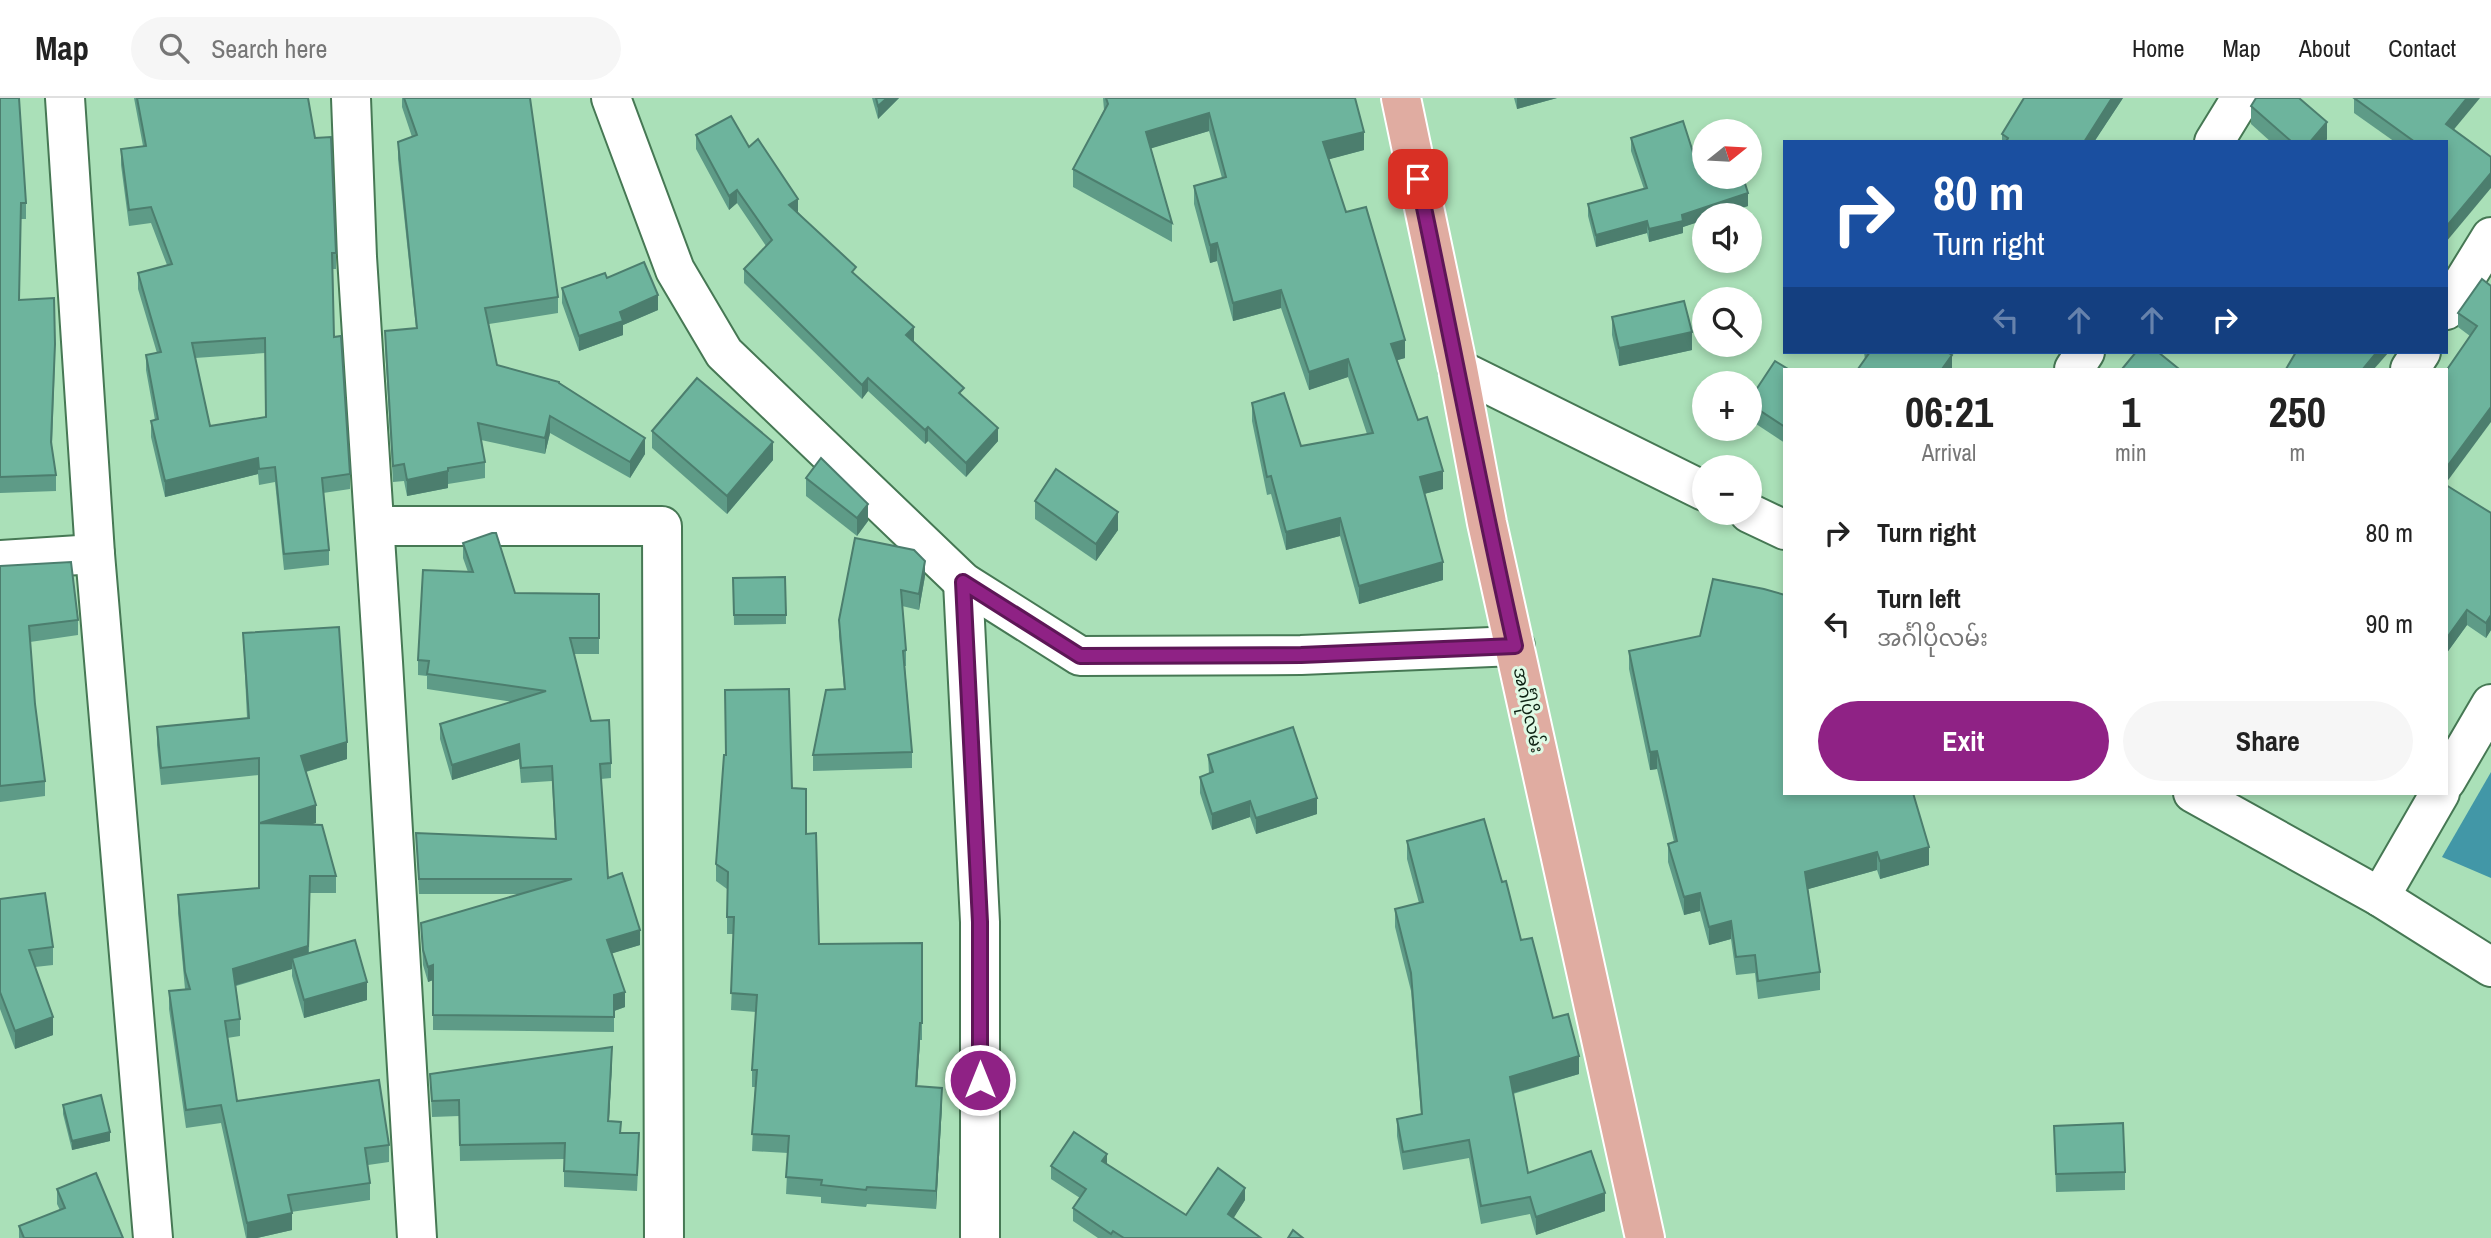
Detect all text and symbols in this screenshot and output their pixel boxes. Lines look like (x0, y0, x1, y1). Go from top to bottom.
search box (131, 17, 621, 80)
text: Map (35, 26, 89, 70)
icon: search (155, 29, 193, 67)
text: Search here (211, 31, 327, 66)
text: Home (2132, 32, 2184, 64)
text: Map (2222, 32, 2261, 64)
text: About (2299, 32, 2350, 64)
text: Contact (2388, 32, 2456, 64)
north arrow (1692, 119, 1762, 189)
map controls (1692, 119, 1762, 525)
pin (1388, 149, 1448, 209)
text: 80 m (1933, 159, 2025, 225)
icon: arrive (1399, 160, 1437, 198)
icon: right (1818, 168, 1909, 259)
button: sound (1692, 203, 1762, 273)
text: Turn right (1933, 222, 2045, 265)
button: search (1692, 287, 1762, 357)
icon: left (1987, 301, 2025, 339)
icon: ahead (2060, 301, 2098, 339)
icon: ahead (2133, 301, 2171, 339)
icon: right (2206, 301, 2244, 339)
button: + (1692, 371, 1762, 441)
text: 06:21 (1905, 384, 1993, 440)
text: 1 (2121, 384, 2140, 440)
text: 250 (2269, 384, 2326, 440)
text: Arrival (1922, 437, 1976, 468)
text: min (2115, 437, 2147, 468)
text: m (2289, 437, 2305, 468)
button: − (1692, 455, 1762, 525)
icon: right (1818, 514, 1856, 552)
text: Turn right (1877, 515, 1976, 550)
text: 80 m (2366, 515, 2413, 550)
text: Turn left (1877, 581, 1961, 616)
icon: left (1818, 605, 1856, 643)
text: 90 m (2366, 606, 2413, 641)
text: အင်္ဂါပိုလမ်း (1877, 622, 1988, 653)
street label: အင်္ဂါပိုလမ်း (1505, 665, 1551, 756)
button: Exit (1818, 701, 2109, 781)
button: Share (2123, 701, 2413, 781)
position arrow (943, 1043, 1017, 1117)

